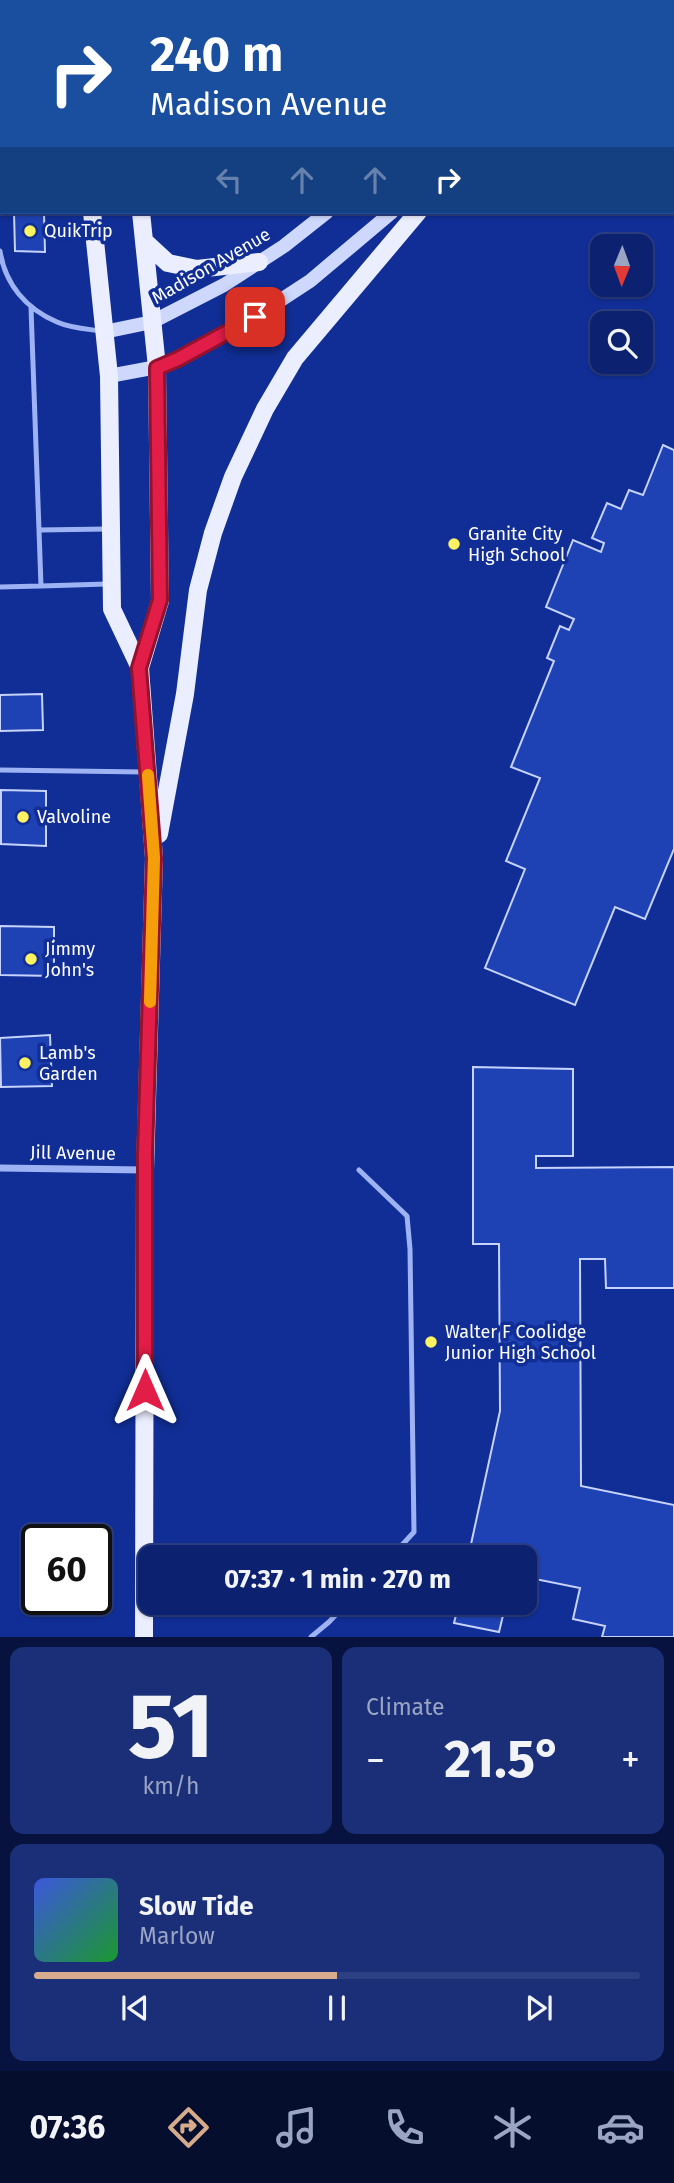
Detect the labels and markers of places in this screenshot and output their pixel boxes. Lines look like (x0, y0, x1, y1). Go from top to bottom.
place label: QuikTrip (44, 220, 113, 242)
marker: QuikTrip (22, 223, 38, 239)
pin (225, 287, 285, 347)
place label: Granite City High School (468, 523, 565, 566)
marker: Granite City High School (446, 536, 462, 552)
place label: Valvoline (37, 806, 111, 828)
marker: Valvoline (15, 809, 31, 825)
place label: Jimmy John's (45, 938, 95, 981)
marker: Jimmy John's (23, 951, 39, 967)
place label: Lamb's Garden (39, 1042, 98, 1085)
marker: Lamb's Garden (17, 1055, 33, 1071)
place label: Walter F Coolidge Junior High School (445, 1321, 596, 1364)
marker: Walter F Coolidge Junior High School (423, 1334, 439, 1350)

